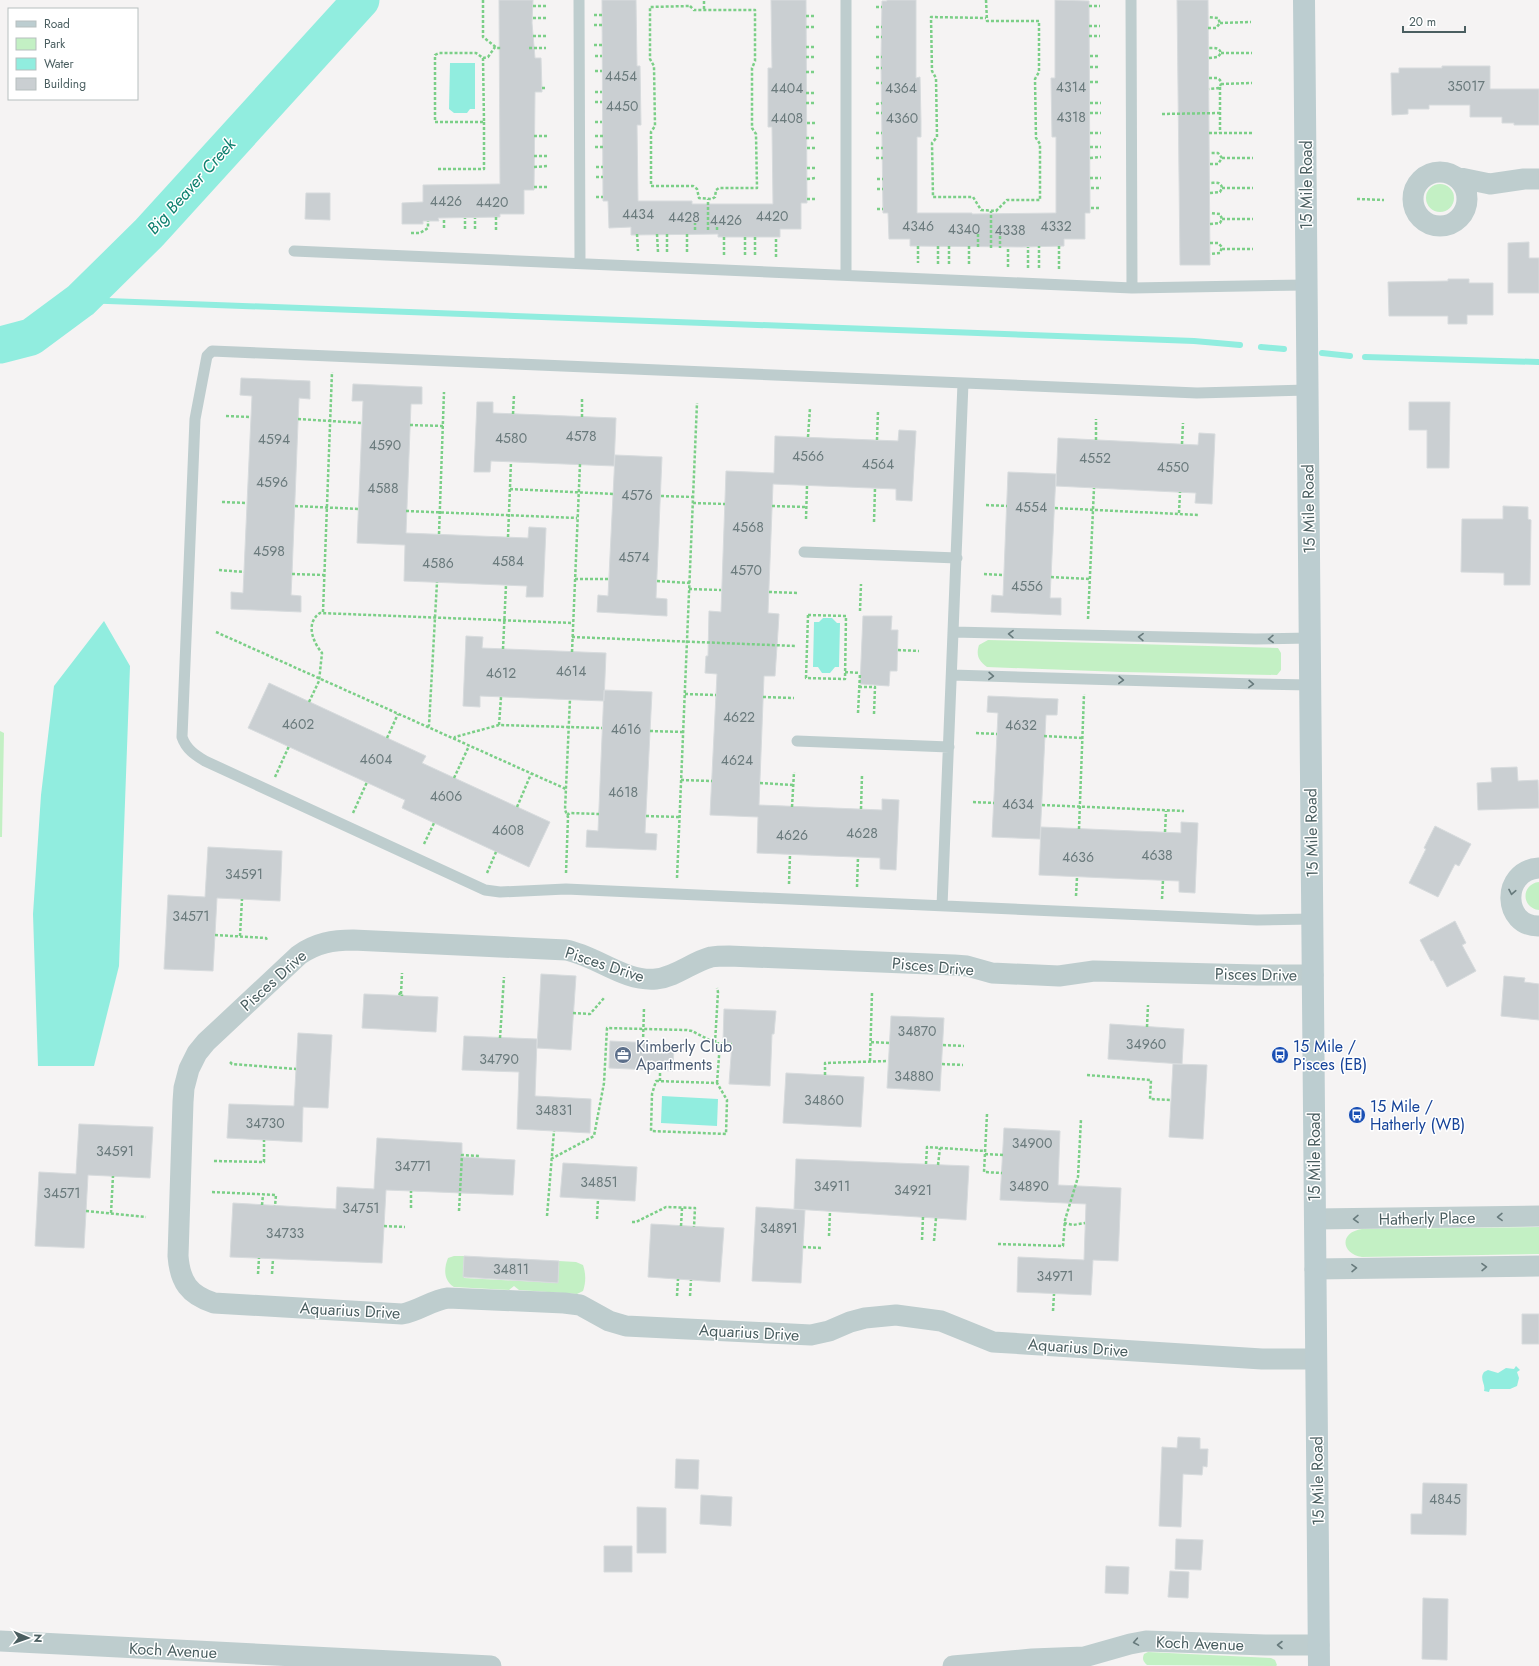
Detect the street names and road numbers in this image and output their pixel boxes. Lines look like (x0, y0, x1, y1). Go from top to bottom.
street label: 15 Mile Road (1295, 140, 1318, 230)
street label: 15 Mile Road (1296, 464, 1321, 554)
street label: 15 Mile Road (1299, 788, 1324, 878)
street label: Pisces Drive (562, 941, 647, 988)
street label: Pisces Drive (235, 944, 312, 1016)
street label: Pisces Drive (891, 951, 975, 982)
street label: Pisces Drive (1215, 962, 1297, 987)
street label: 15 Mile Road (1303, 1112, 1326, 1202)
street label: Hatherly Place (1378, 1206, 1476, 1231)
street label: Aquarius Drive (299, 1296, 401, 1325)
street label: Aquarius Drive (698, 1318, 800, 1347)
street label: Aquarius Drive (1027, 1333, 1129, 1362)
street label: 15 Mile Road (1305, 1436, 1330, 1526)
street label: Koch Avenue (1156, 1630, 1244, 1657)
street label: Koch Avenue (128, 1637, 218, 1664)

